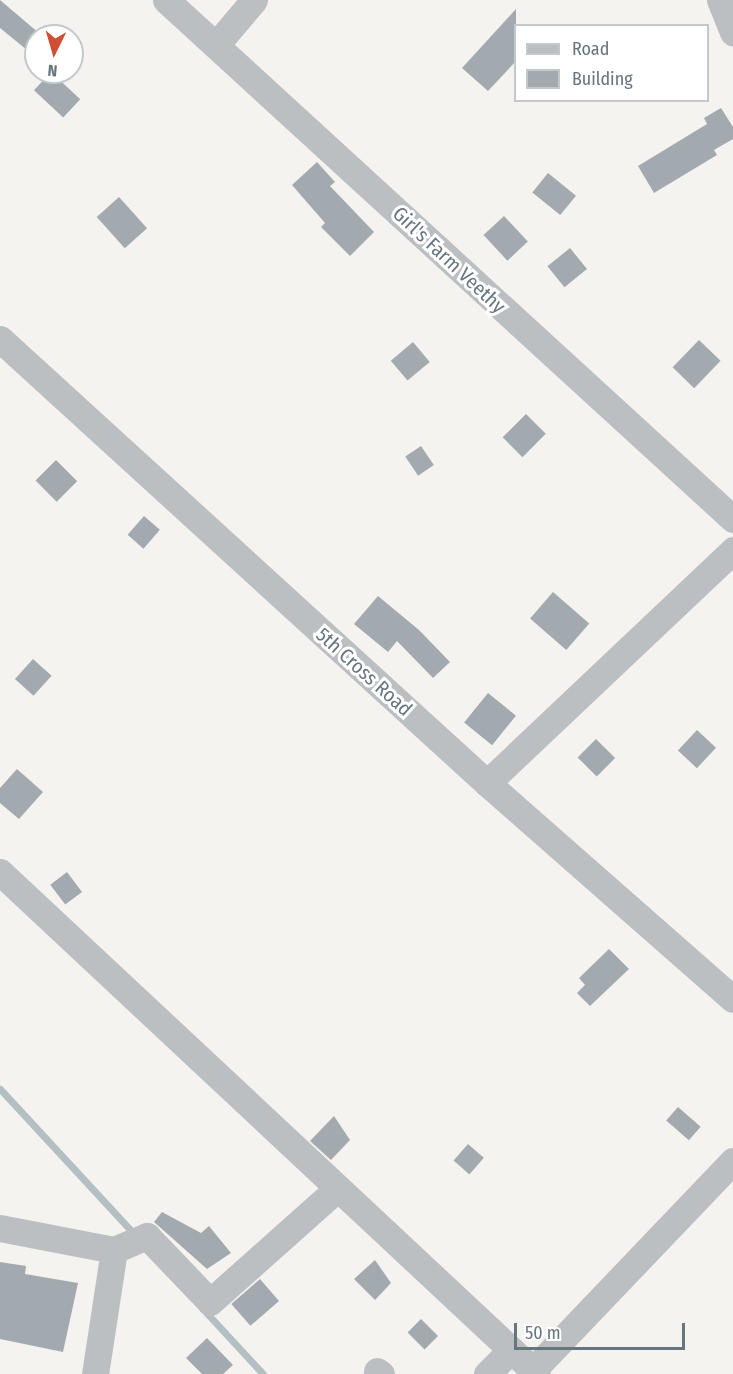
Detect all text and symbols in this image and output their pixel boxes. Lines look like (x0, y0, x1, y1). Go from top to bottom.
north arrow (24, 24, 84, 84)
legend (514, 24, 709, 102)
text: Road (572, 38, 609, 60)
text: N (47, 61, 58, 80)
text: Building (572, 68, 633, 90)
street label: Girl's Farm Veethy (388, 202, 510, 318)
street label: 5th Cross Road (311, 623, 417, 721)
scale bar (517, 1311, 688, 1349)
text: 50 m (525, 1322, 561, 1344)

